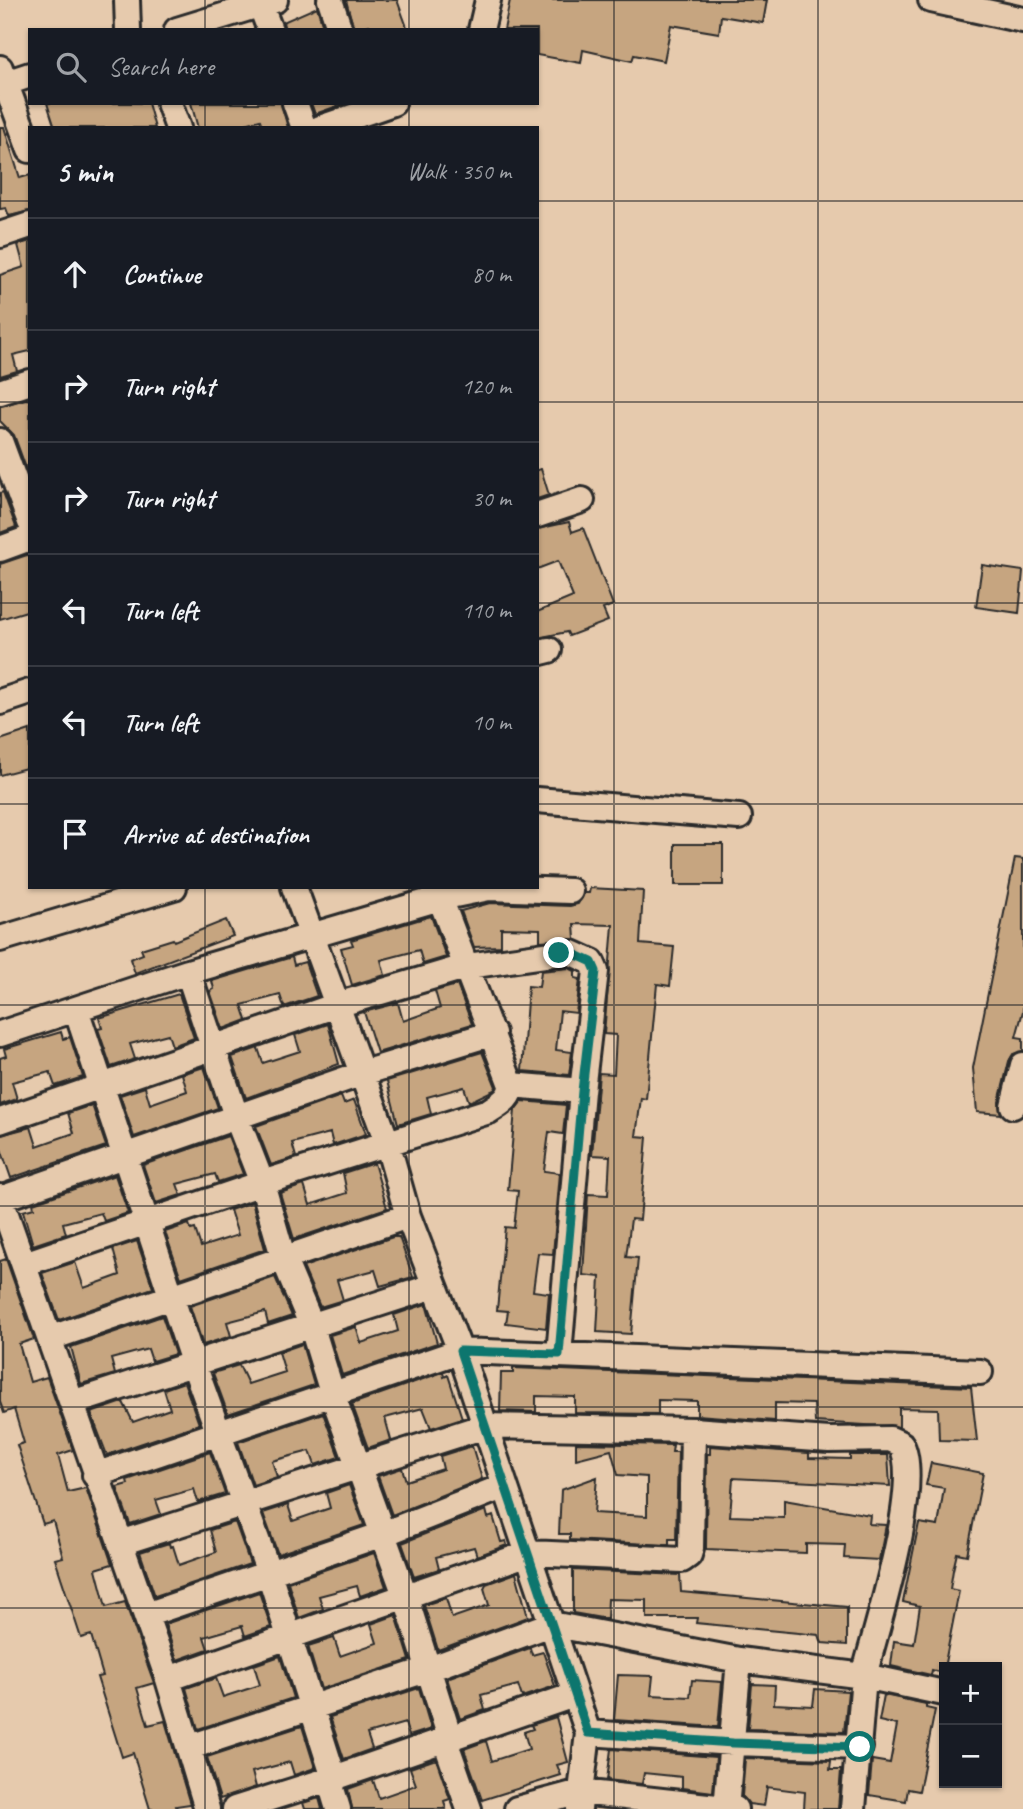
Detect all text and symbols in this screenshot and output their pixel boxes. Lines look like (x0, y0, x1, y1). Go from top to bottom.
search box (28, 28, 539, 105)
icon: search (52, 48, 90, 86)
text: Search here (108, 50, 214, 83)
text: 5 min (56, 153, 113, 191)
text: Walk · 350 m (407, 157, 511, 186)
icon: ahead (56, 255, 94, 293)
text: Continue (123, 258, 201, 291)
text: 80 m (472, 260, 511, 289)
icon: right (56, 367, 94, 405)
text: Turn right (123, 370, 214, 403)
text: 120 m (462, 372, 511, 401)
icon: right (56, 479, 94, 517)
text: Turn right (123, 482, 214, 515)
text: 30 m (472, 484, 511, 513)
icon: left (56, 591, 94, 629)
text: Turn left (123, 594, 198, 627)
text: 110 m (462, 596, 511, 625)
icon: left (56, 703, 94, 741)
text: Turn left (123, 706, 198, 739)
text: 10 m (472, 708, 511, 737)
icon: arrive (56, 815, 94, 853)
text: Arrive at destination (123, 818, 309, 851)
route end (543, 937, 574, 968)
map controls (939, 1662, 1002, 1788)
button: + (939, 1662, 1002, 1725)
button: − (939, 1725, 1002, 1788)
route start (844, 1731, 875, 1762)

